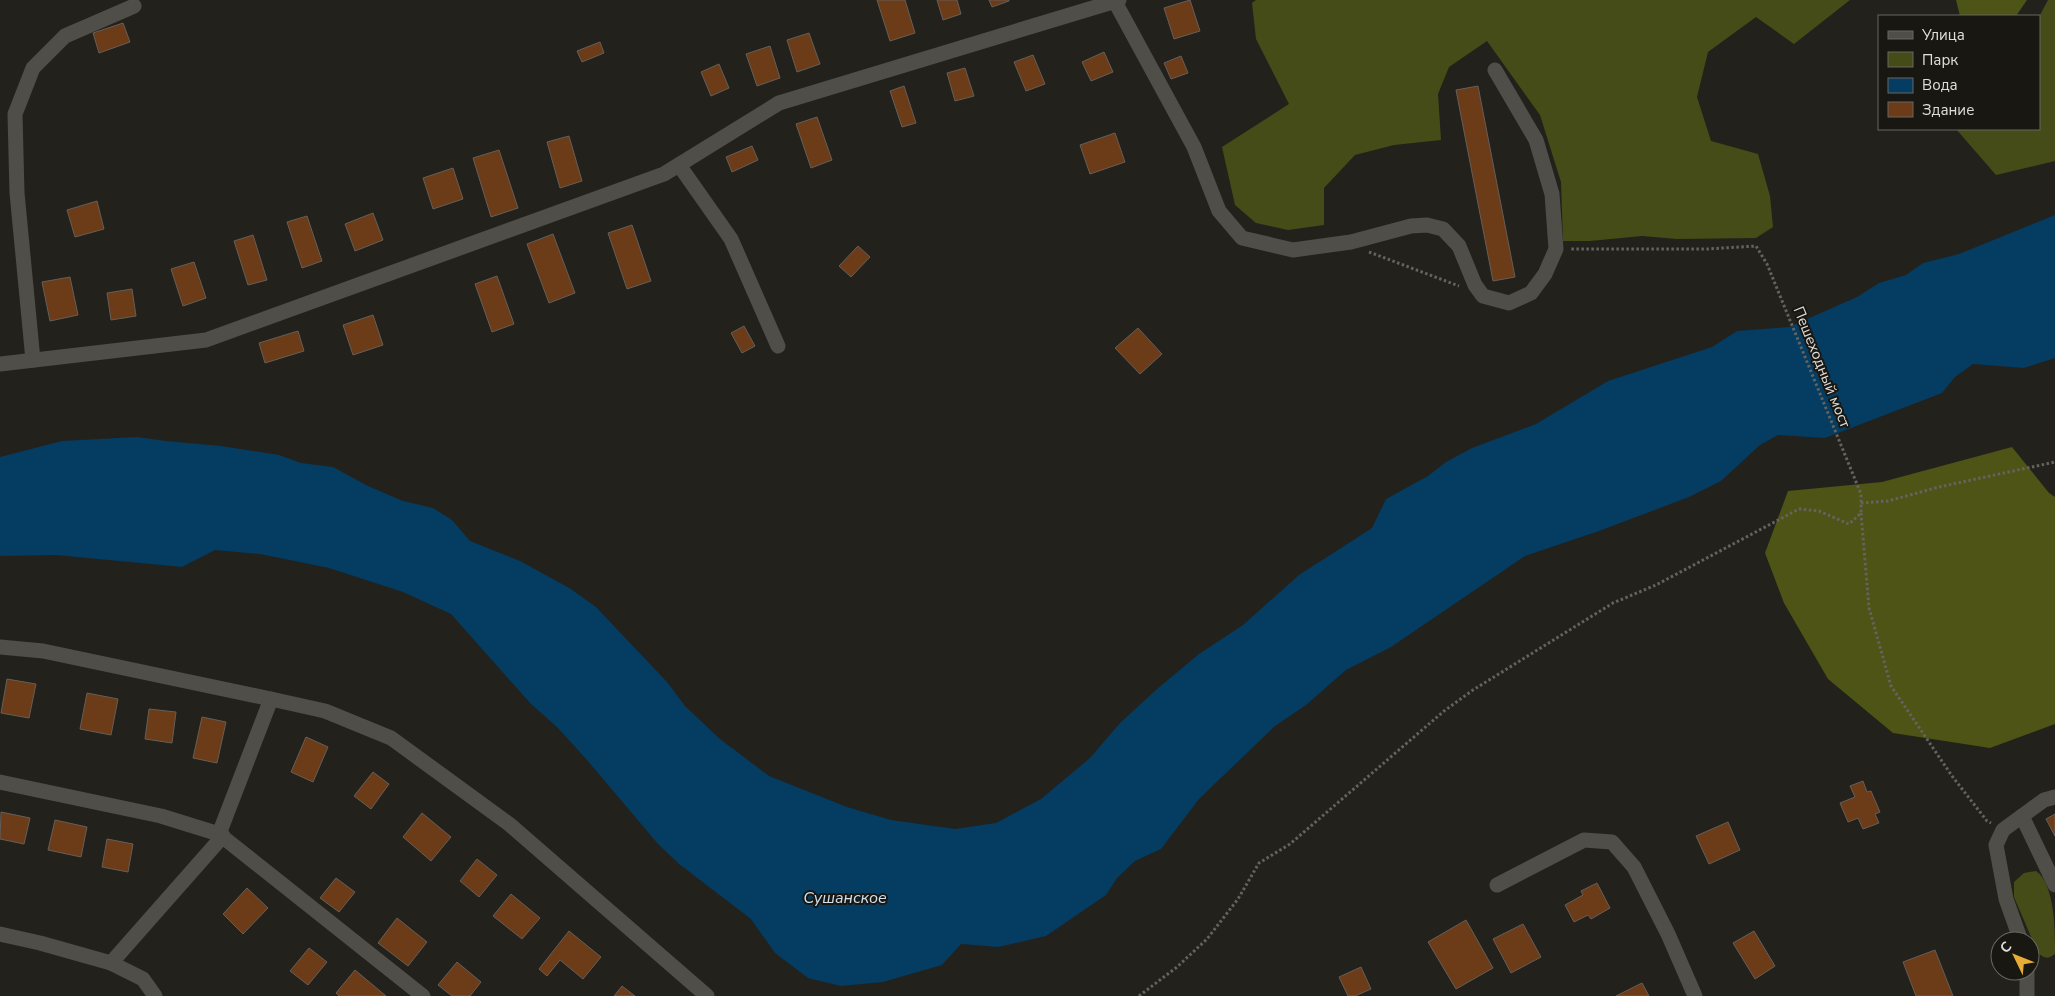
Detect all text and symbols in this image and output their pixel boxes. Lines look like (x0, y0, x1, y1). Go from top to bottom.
legend (1878, 15, 2040, 130)
text: Улица (1921, 25, 1965, 45)
text: Парк (1922, 50, 1958, 70)
text: Вода (1922, 75, 1958, 95)
text: Здание (1922, 100, 1974, 120)
street label: Пешеходный мост (1789, 303, 1856, 431)
water label: Сушанское (803, 887, 887, 909)
north arrow (1990, 931, 2040, 981)
text: С (1996, 937, 2016, 957)

